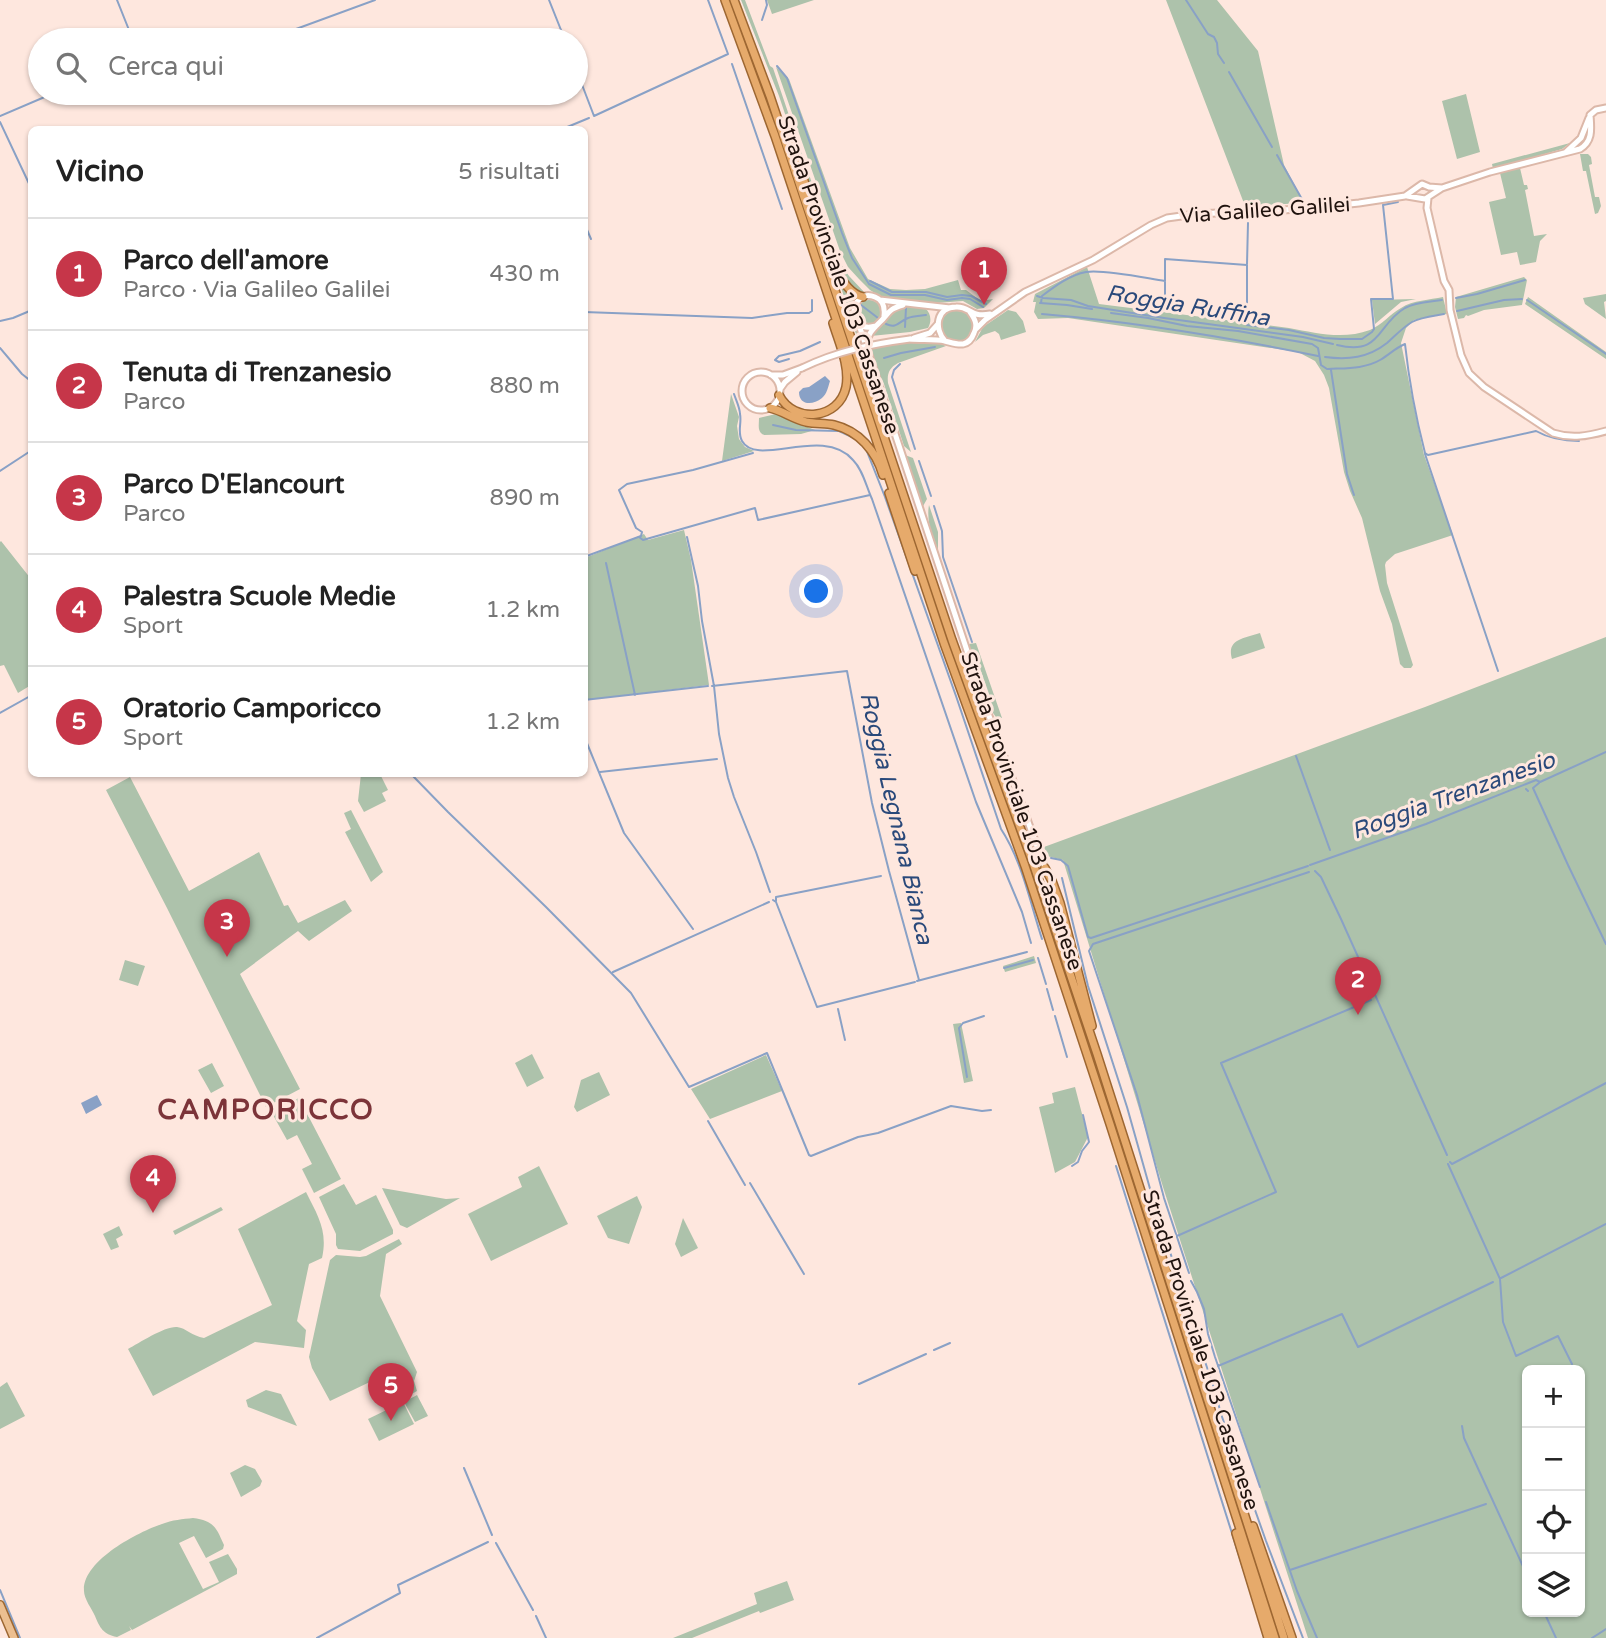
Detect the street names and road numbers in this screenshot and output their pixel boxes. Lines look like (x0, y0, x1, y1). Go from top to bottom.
street label: Strada Provinciale 103 Cassanese (772, 113, 905, 438)
street label: Via Galileo Galilei (1179, 192, 1351, 229)
street label: Strada Provinciale 103 Cassanese (955, 649, 1088, 974)
street label: Strada Provinciale 103 Cassanese (1137, 1187, 1264, 1513)

